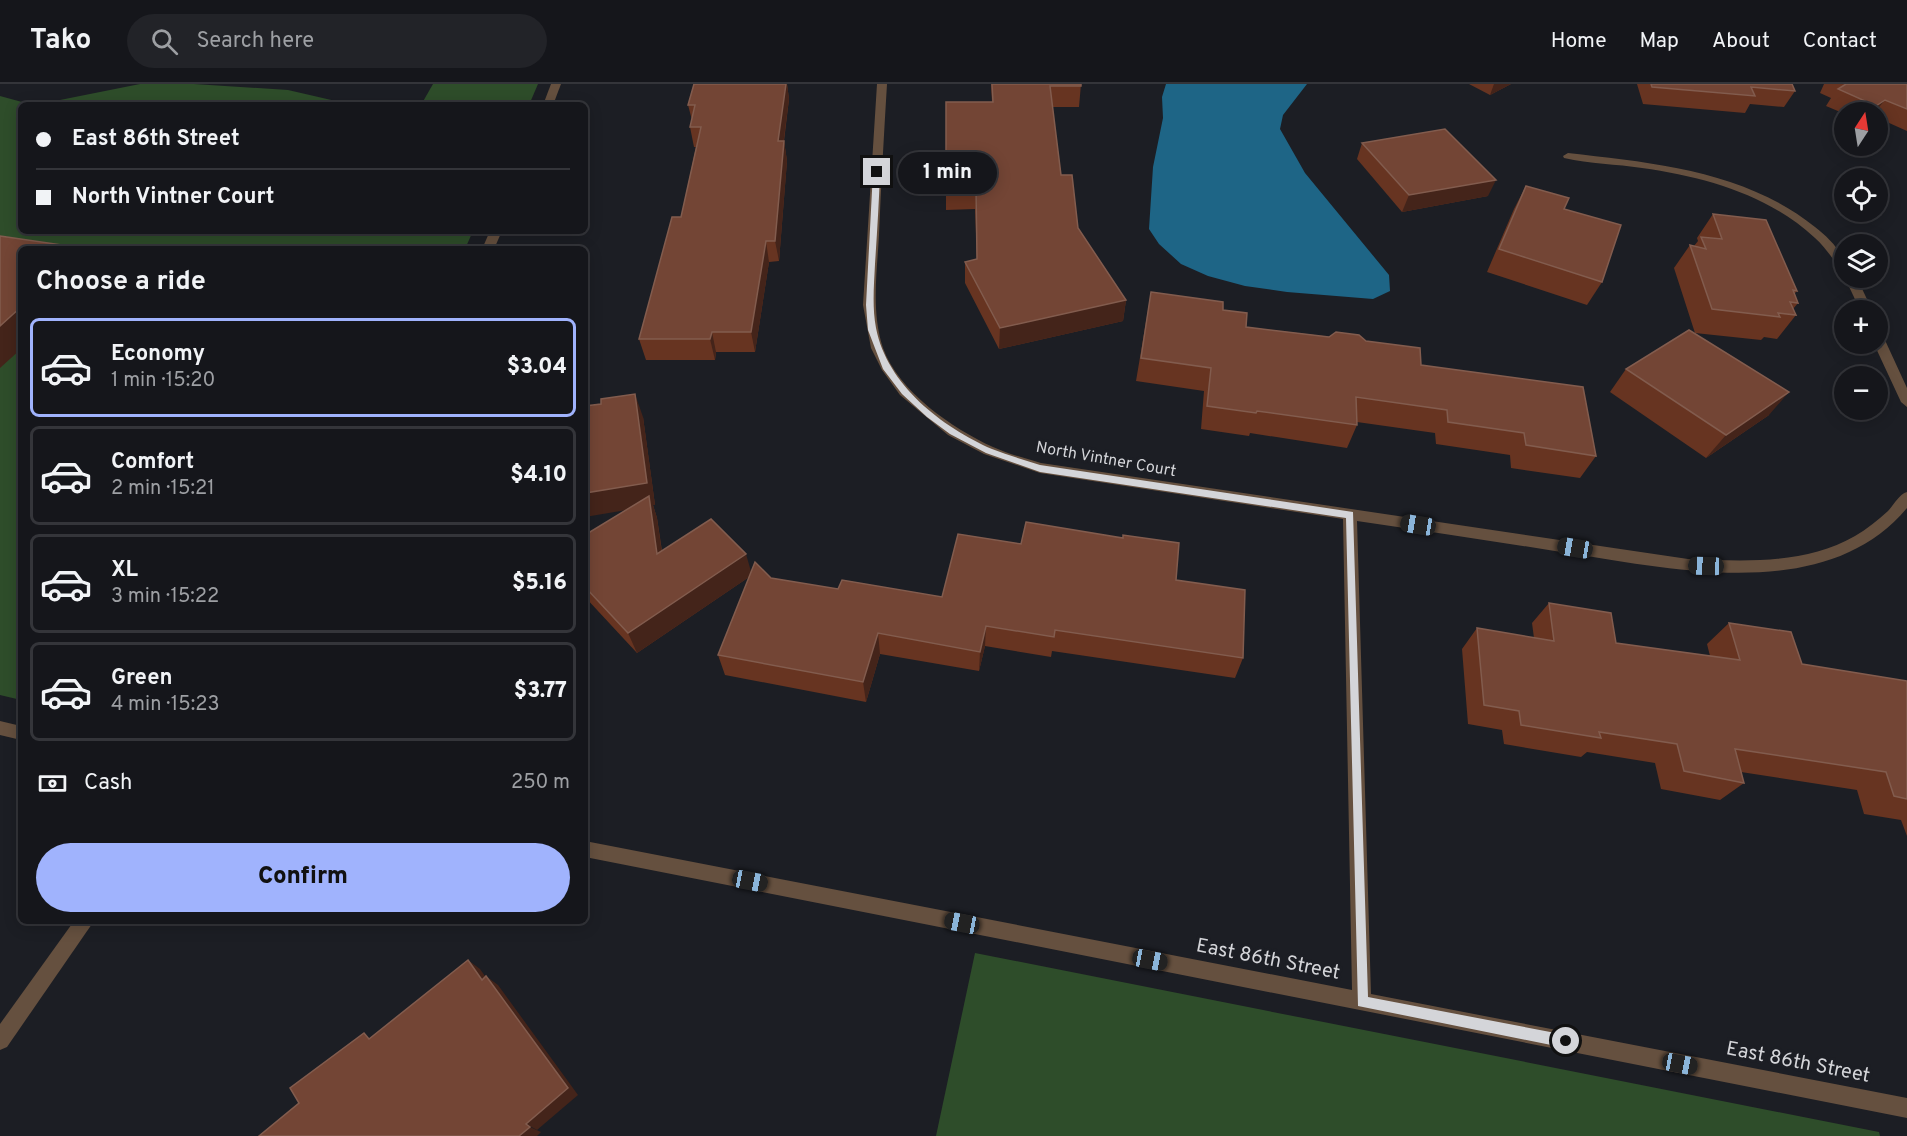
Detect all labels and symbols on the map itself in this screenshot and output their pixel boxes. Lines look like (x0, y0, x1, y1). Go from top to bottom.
north arrow (1834, 102, 1888, 156)
callout: 1 min (898, 151, 997, 193)
route end (863, 158, 890, 185)
street label: North Vintner Court (1034, 438, 1178, 482)
car (1399, 513, 1437, 537)
car (1556, 536, 1594, 560)
car (1688, 556, 1724, 576)
car (731, 869, 769, 893)
car (943, 911, 981, 935)
street label: East 86th Street (1194, 933, 1342, 987)
car (1131, 948, 1169, 972)
route start (1552, 1027, 1579, 1054)
street label: East 86th Street (1724, 1036, 1872, 1090)
car (1661, 1052, 1699, 1076)

